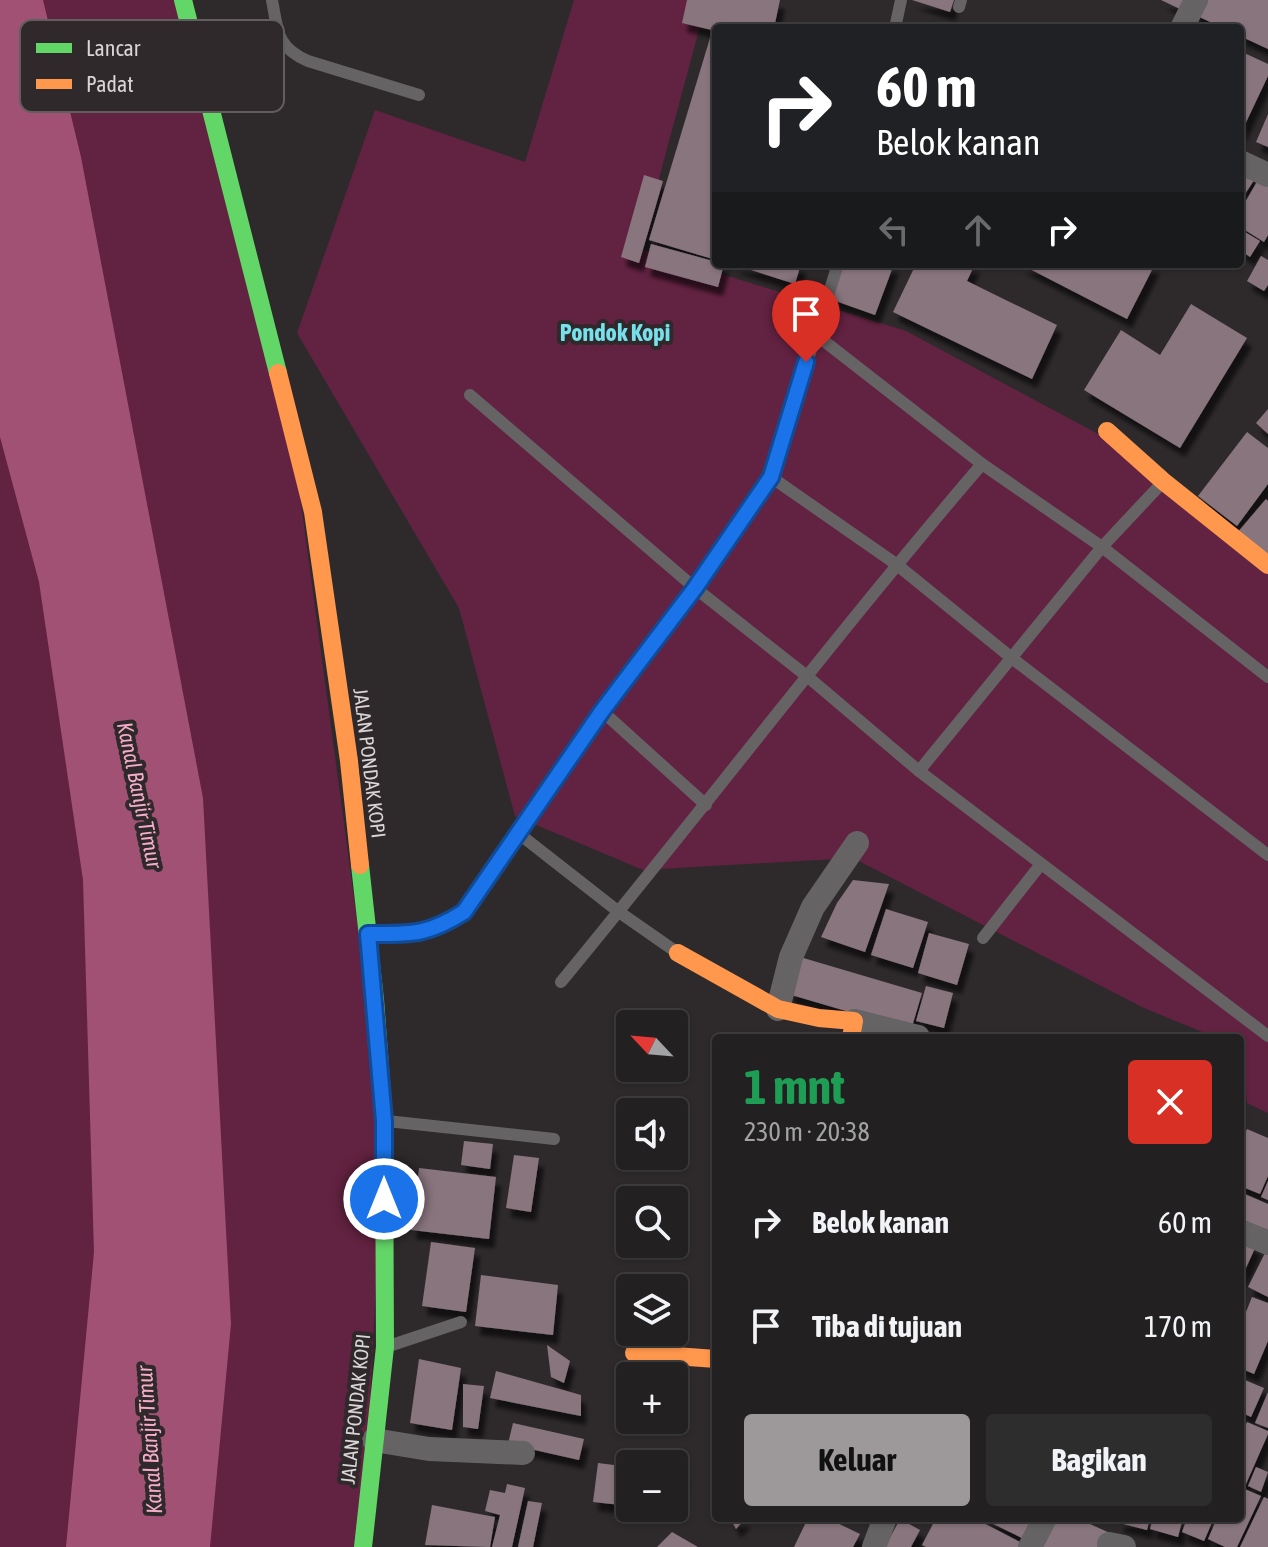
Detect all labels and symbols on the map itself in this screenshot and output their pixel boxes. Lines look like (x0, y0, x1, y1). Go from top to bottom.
legend (20, 20, 284, 112)
text: Lancar (86, 35, 141, 61)
text: Padat (86, 71, 134, 97)
pin (772, 280, 840, 362)
district label: Pondok Kopi (560, 319, 670, 346)
street label: JALAN PONDAK KOPI (349, 687, 391, 839)
water label: Kanal Banjir Timur (112, 720, 168, 872)
north arrow (616, 1010, 688, 1082)
position arrow (342, 1157, 426, 1241)
street label: JALAN PONDAK KOPI (336, 1333, 374, 1485)
water label: Kanal Banjir Timur (131, 1364, 167, 1515)

